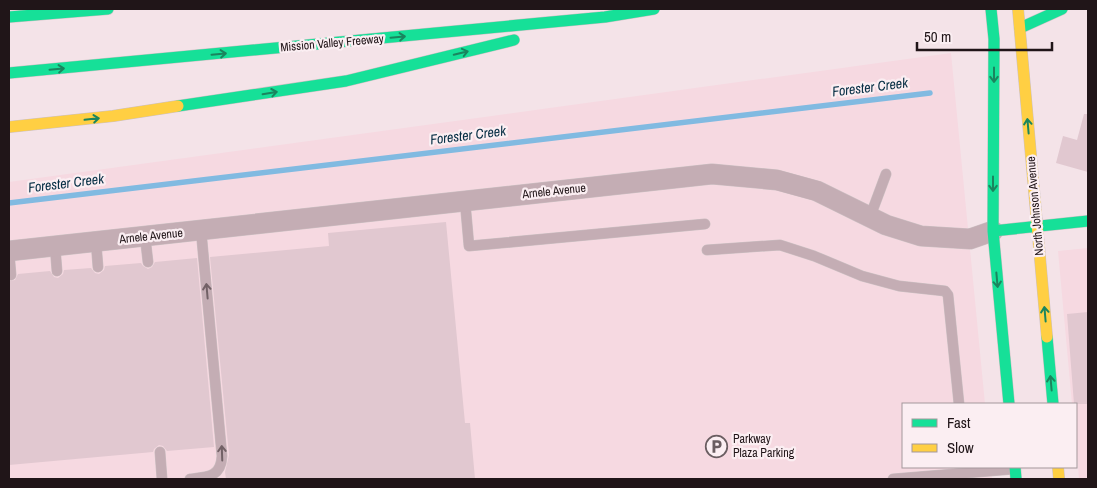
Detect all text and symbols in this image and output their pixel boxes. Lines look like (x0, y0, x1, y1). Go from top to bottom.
scale bar (917, 20, 1052, 52)
text: 50 m (924, 26, 951, 47)
street label: Mission Valley Freeway (280, 31, 384, 55)
one-way arrow (390, 32, 406, 42)
one-way arrow (453, 48, 469, 57)
one-way arrow (211, 49, 227, 59)
one-way arrow (49, 64, 65, 74)
one-way arrow (989, 67, 998, 83)
water label: Forester Creek (831, 73, 910, 101)
one-way arrow (262, 88, 278, 98)
one-way arrow (84, 114, 100, 124)
one-way arrow (1024, 118, 1033, 134)
water label: Forester Creek (429, 121, 508, 149)
street label: North Johnson Avenue (1023, 156, 1047, 256)
water label: Forester Creek (27, 169, 106, 197)
one-way arrow (988, 175, 998, 191)
street label: Arnele Avenue (520, 180, 587, 202)
street label: Arnele Avenue (117, 225, 184, 247)
one-way arrow (992, 271, 1002, 287)
one-way arrow (202, 284, 212, 300)
one-way arrow (1040, 306, 1049, 322)
one-way arrow (1046, 375, 1056, 391)
legend (902, 403, 1077, 468)
text: Fast (947, 412, 971, 433)
place label: Parkway Plaza Parking (733, 431, 795, 461)
parking icon: Parkway Plaza Parking (705, 434, 729, 458)
text: Slow (947, 437, 974, 458)
one-way arrow (217, 446, 226, 462)

